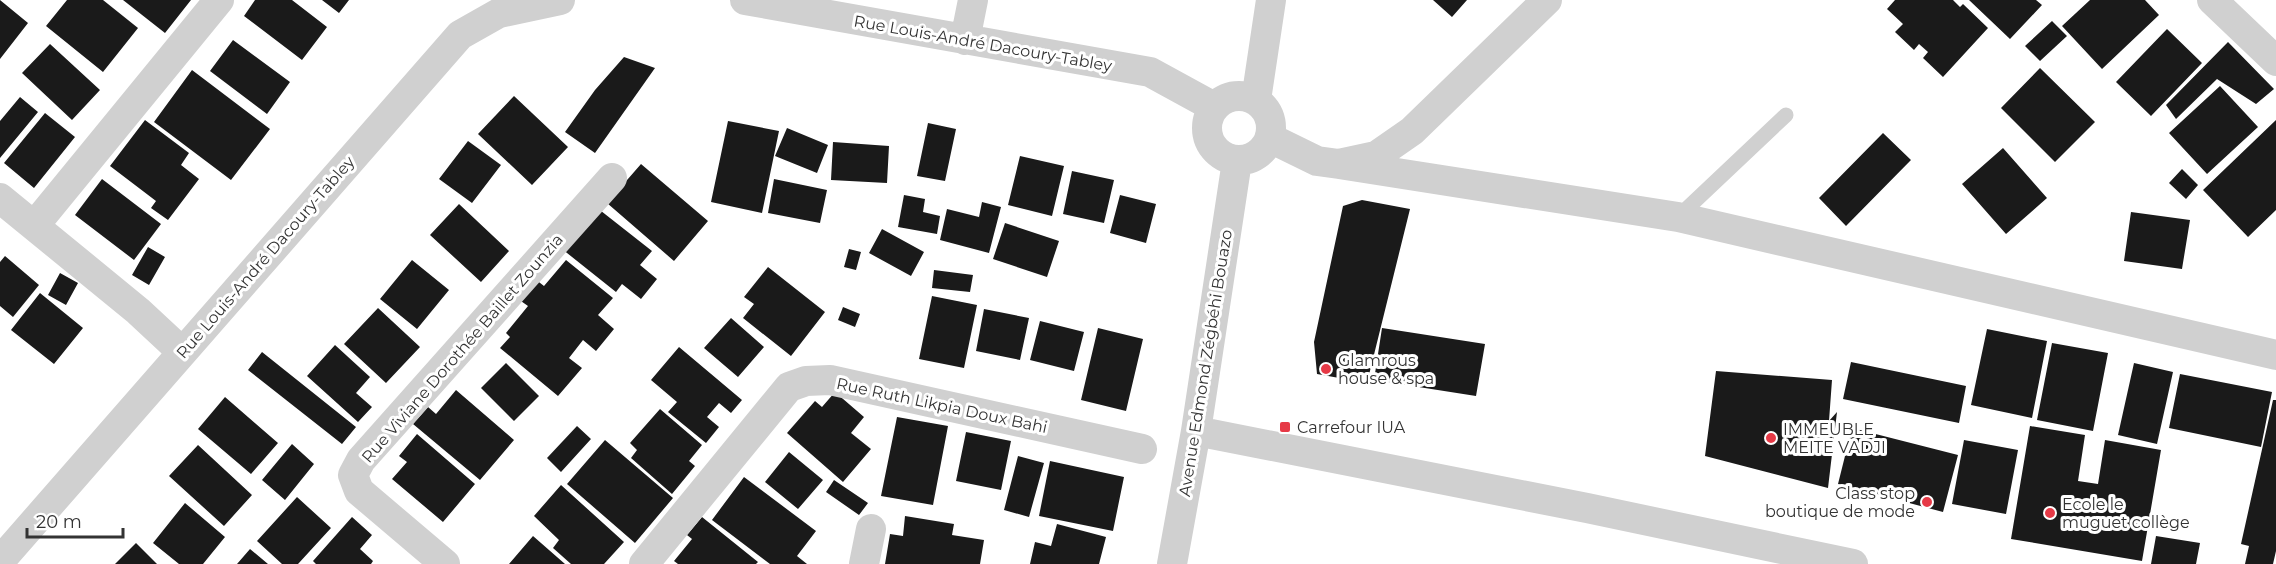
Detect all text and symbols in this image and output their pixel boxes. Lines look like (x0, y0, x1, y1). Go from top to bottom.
street label: Rue Louis-André Dacoury-Tabley (852, 11, 1114, 76)
street label: Rue Louis-André Dacoury-Tabley (172, 152, 359, 362)
street label: Avenue Edmond Zégbéhi Bouazo (1175, 228, 1236, 498)
street label: Rue Viviane Dorothée Baillet Zounzia (358, 230, 567, 467)
place label: Glamrous house & spa (1338, 351, 1434, 388)
marker: Glamrous house & spa (1319, 362, 1333, 376)
street label: Rue Ruth Likpia Doux Bahi (835, 374, 1049, 437)
place label: Carrefour IUA (1297, 418, 1406, 437)
marker: Carrefour IUA (1278, 420, 1292, 434)
place label: IMMEUBLE MEITE VADJI (1783, 420, 1886, 457)
marker: IMMEUBLE MEITE VADJI (1764, 431, 1778, 445)
place label: Class stop boutique de mode (1765, 484, 1915, 521)
marker: Class stop boutique de mode (1920, 495, 1934, 509)
place label: Ecole le muguet collège (2062, 495, 2190, 532)
scale bar (27, 501, 123, 539)
marker: Ecole le muguet collège (2043, 506, 2057, 520)
text: 20 m (36, 511, 82, 533)

